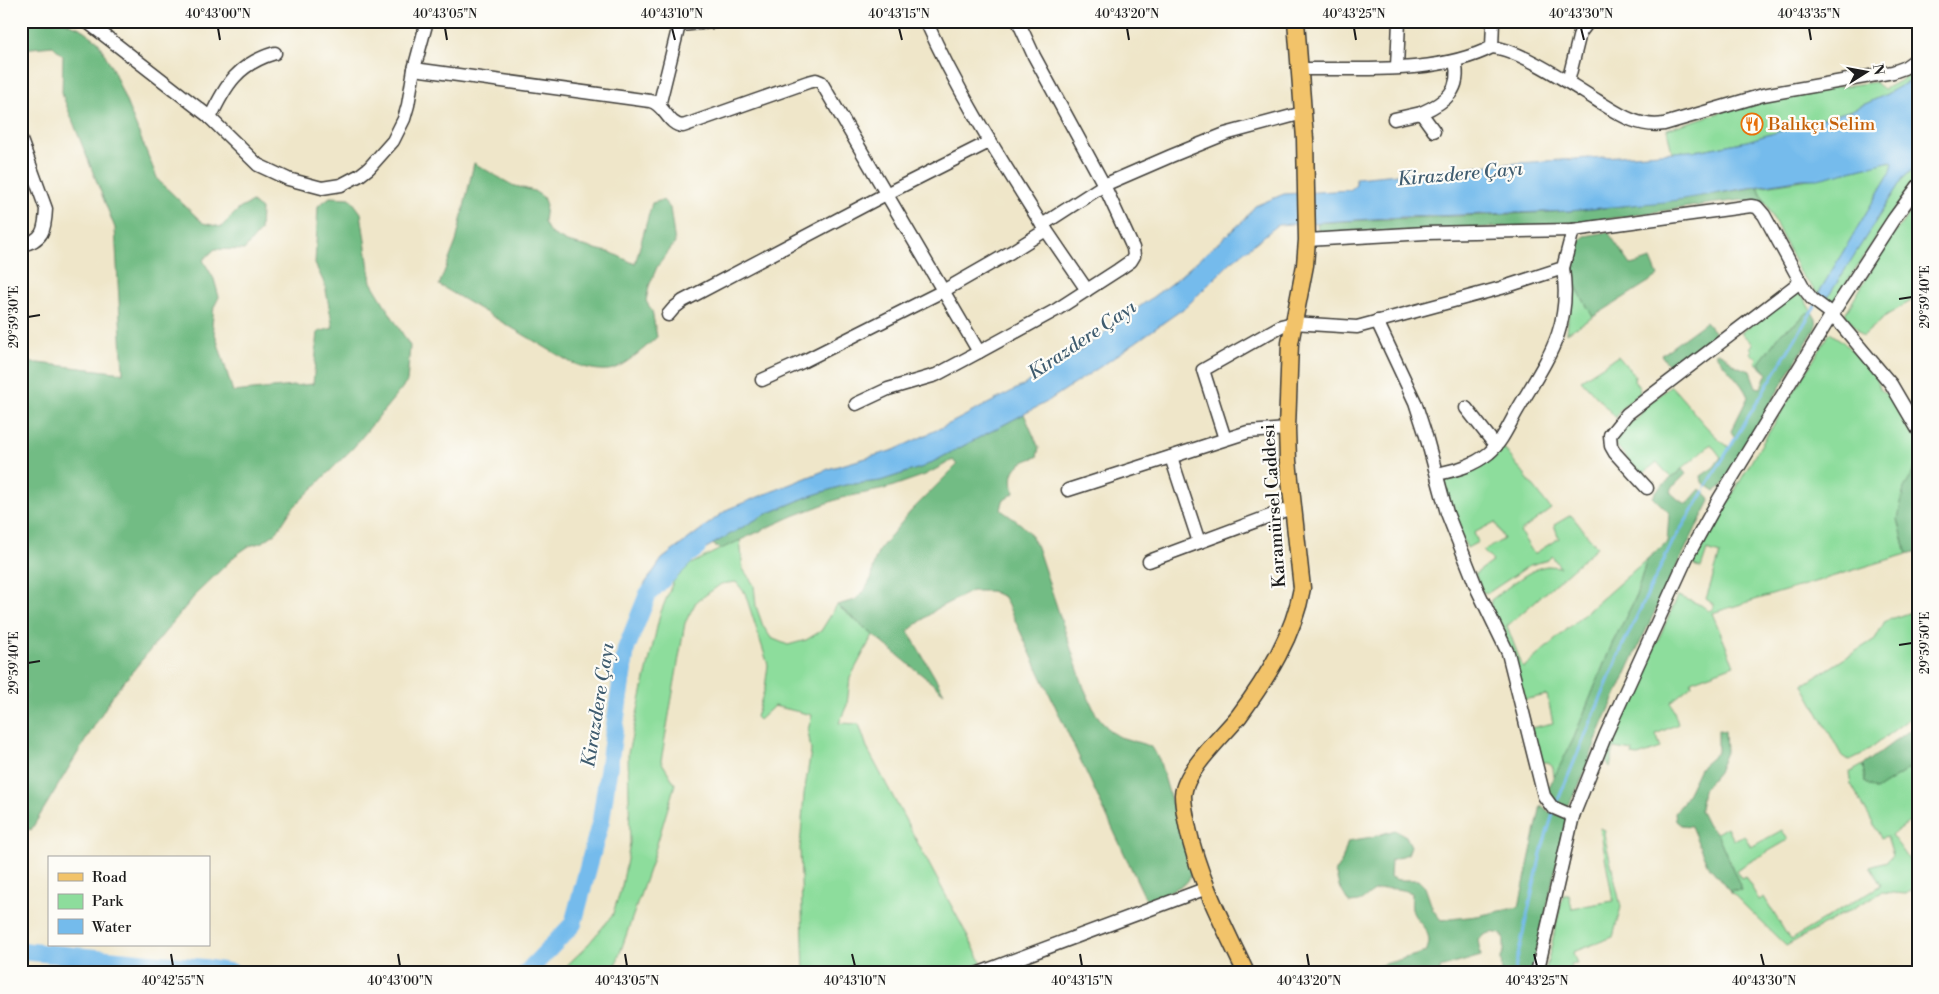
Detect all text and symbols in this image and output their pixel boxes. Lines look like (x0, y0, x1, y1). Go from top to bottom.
text: 40°43'00"N (185, 7, 251, 22)
text: 40°43'05"N (413, 7, 477, 22)
text: 40°43'10"N (641, 7, 703, 22)
text: 40°43'15"N (868, 7, 930, 22)
text: 40°43'20"N (1095, 7, 1159, 22)
text: 40°43'25"N (1322, 7, 1386, 22)
text: 40°43'30"N (1549, 7, 1613, 22)
text: 40°43'35"N (1778, 7, 1840, 22)
north arrow (1842, 48, 1892, 98)
text: N (1868, 63, 1888, 77)
restaurant icon: Balıkçı Selim (1740, 112, 1764, 136)
place label: Balıkçı Selim (1767, 113, 1876, 136)
water label: Kirazdere Çayı (1396, 157, 1524, 191)
text: 29°59'40"E (1918, 265, 1933, 329)
text: 29°59'30"E (7, 286, 22, 348)
water label: Kirazdere Çayı (1023, 295, 1141, 385)
street label: Karamürsel Caddesi (1257, 423, 1291, 589)
text: 29°59'50"E (1918, 612, 1933, 674)
text: 29°59'40"E (7, 631, 22, 695)
water label: Kirazdere Çayı (576, 641, 620, 769)
legend (48, 856, 210, 946)
text: Road (92, 868, 127, 887)
text: Park (92, 892, 124, 911)
text: Water (91, 918, 132, 937)
text: 40°42'55"N (141, 974, 205, 989)
text: 40°43'00"N (367, 974, 433, 989)
text: 40°43'05"N (595, 974, 659, 989)
text: 40°43'10"N (824, 974, 886, 989)
text: 40°43'15"N (1051, 974, 1113, 989)
text: 40°43'20"N (1277, 974, 1341, 989)
text: 40°43'25"N (1505, 974, 1569, 989)
text: 40°43'30"N (1732, 974, 1796, 989)

